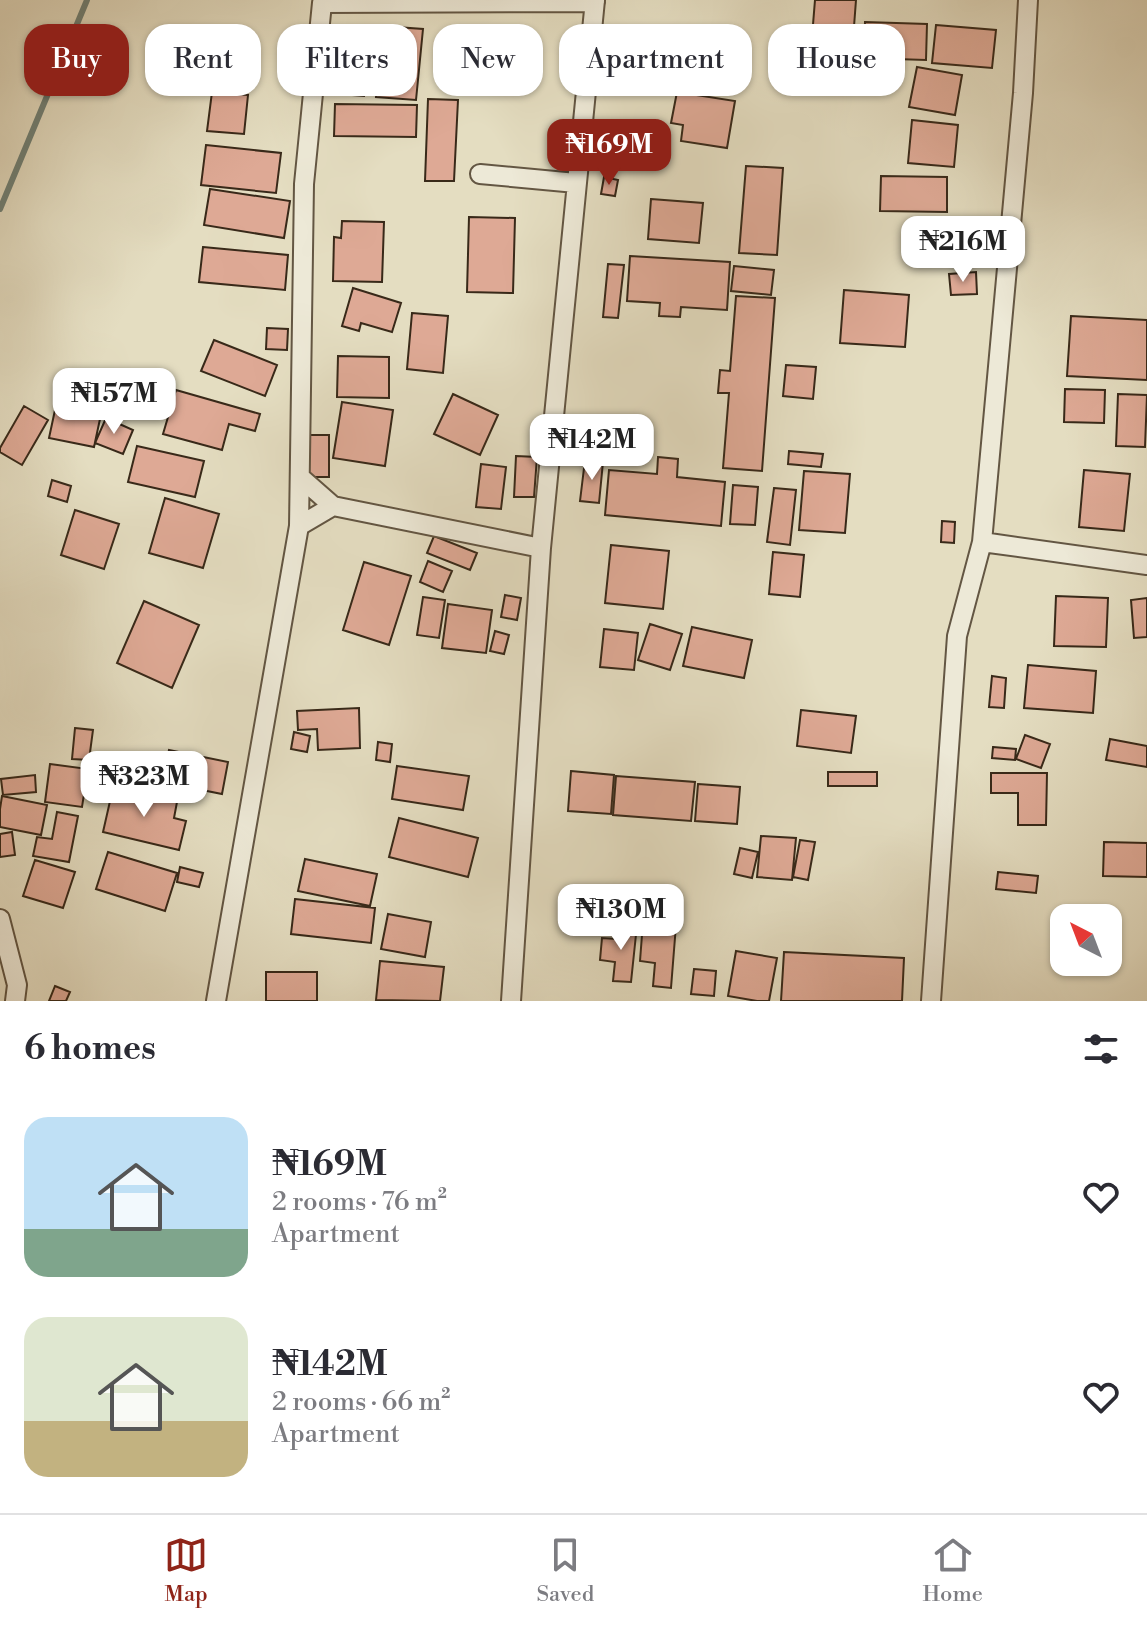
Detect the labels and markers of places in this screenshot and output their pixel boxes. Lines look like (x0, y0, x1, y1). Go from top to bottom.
pin: ₦169M (553, 119, 665, 187)
pin: ₦216M (907, 216, 1019, 284)
pin: ₦157M (58, 368, 170, 436)
pin: ₦142M (536, 414, 648, 482)
pin: ₦323M (88, 751, 200, 819)
pin: ₦130M (565, 884, 677, 952)

